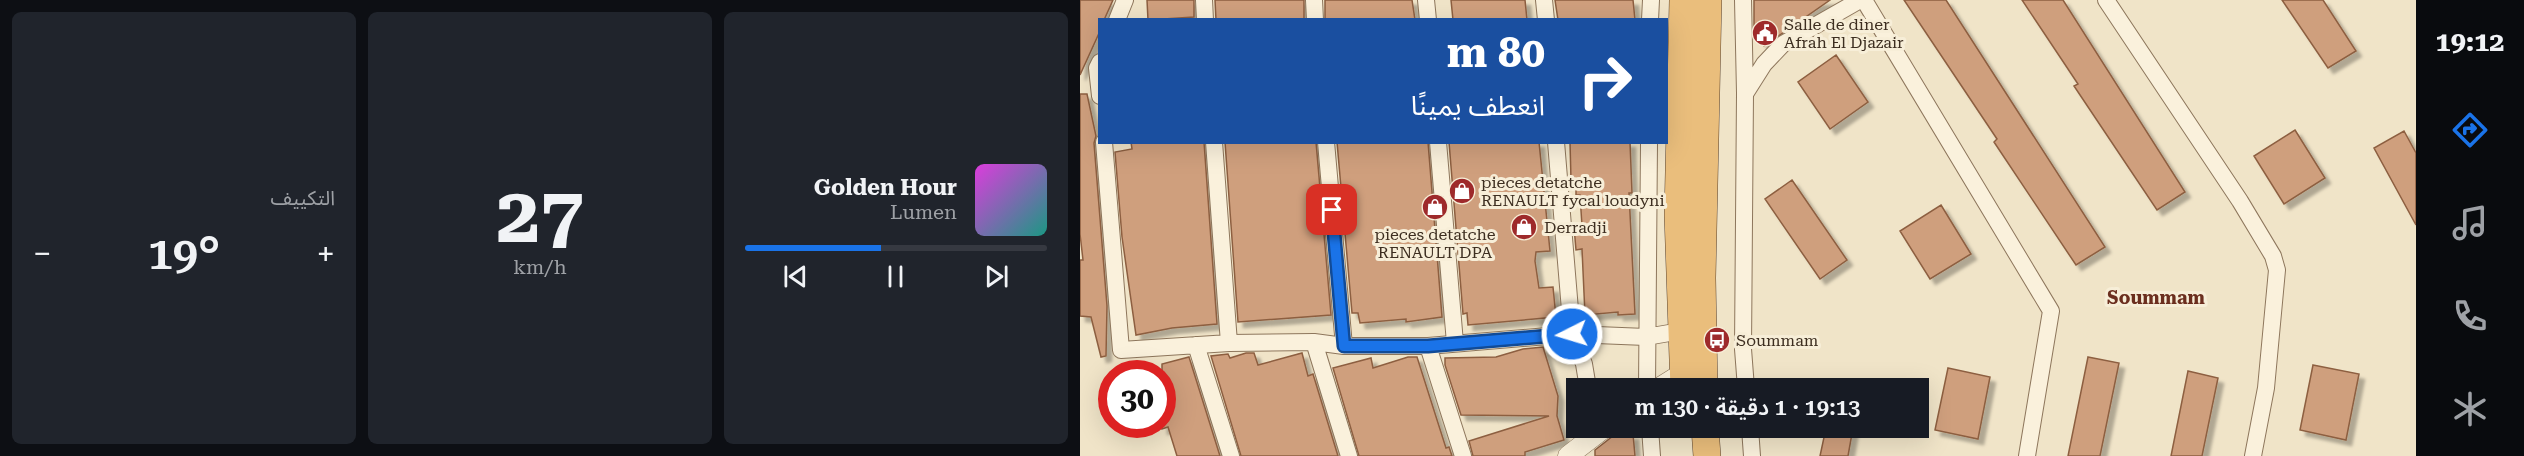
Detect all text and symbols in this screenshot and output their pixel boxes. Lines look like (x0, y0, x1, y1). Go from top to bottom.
place label: Salle de diner Afrah El Djazair (1784, 15, 1904, 52)
public building icon: Salle de diner Afrah El Djazair (1750, 18, 1780, 48)
text: 19:12 (2436, 26, 2504, 58)
text: 80 m (1447, 28, 1545, 77)
icon: right (1566, 42, 1644, 120)
text: انعطف يمينًا (1411, 90, 1545, 122)
icon: directions (2449, 109, 2491, 151)
text: 27 (496, 170, 584, 261)
place label: pieces detatche RENAULT fycal loudyni (1481, 173, 1665, 210)
text: Golden Hour (814, 175, 957, 200)
shop icon: pieces detatche RENAULT fycal loudyni (1447, 176, 1477, 206)
pin (1306, 184, 1357, 235)
text: التكييف (271, 186, 335, 210)
shop icon: pieces detatche RENAULT DPA (1420, 192, 1450, 222)
icon: arrive (1315, 193, 1348, 226)
text: Lumen (890, 200, 957, 224)
icon: music (2449, 202, 2491, 244)
shop icon: Derradji (1509, 212, 1539, 242)
place label: Derradji (1544, 218, 1607, 237)
place label: pieces detatche RENAULT DPA (1374, 225, 1496, 262)
text: 19° (148, 227, 220, 280)
text: − (33, 234, 51, 273)
text: + (317, 234, 335, 273)
text: km/h (513, 255, 567, 279)
icon: previous (779, 260, 812, 293)
icon: pause (879, 260, 912, 293)
icon: next (980, 260, 1013, 293)
district label: Soummam (2107, 287, 2206, 308)
icon: phone (2449, 295, 2491, 337)
position arrow (1540, 302, 1604, 366)
bus stop icon: Soummam (1702, 325, 1732, 355)
place label: Soummam (1736, 331, 1819, 350)
speed limit sign: 30 (1098, 360, 1176, 438)
icon: climate (2449, 388, 2491, 430)
text: 19:13 · 1 دقيقة · 130 m (1635, 395, 1860, 420)

